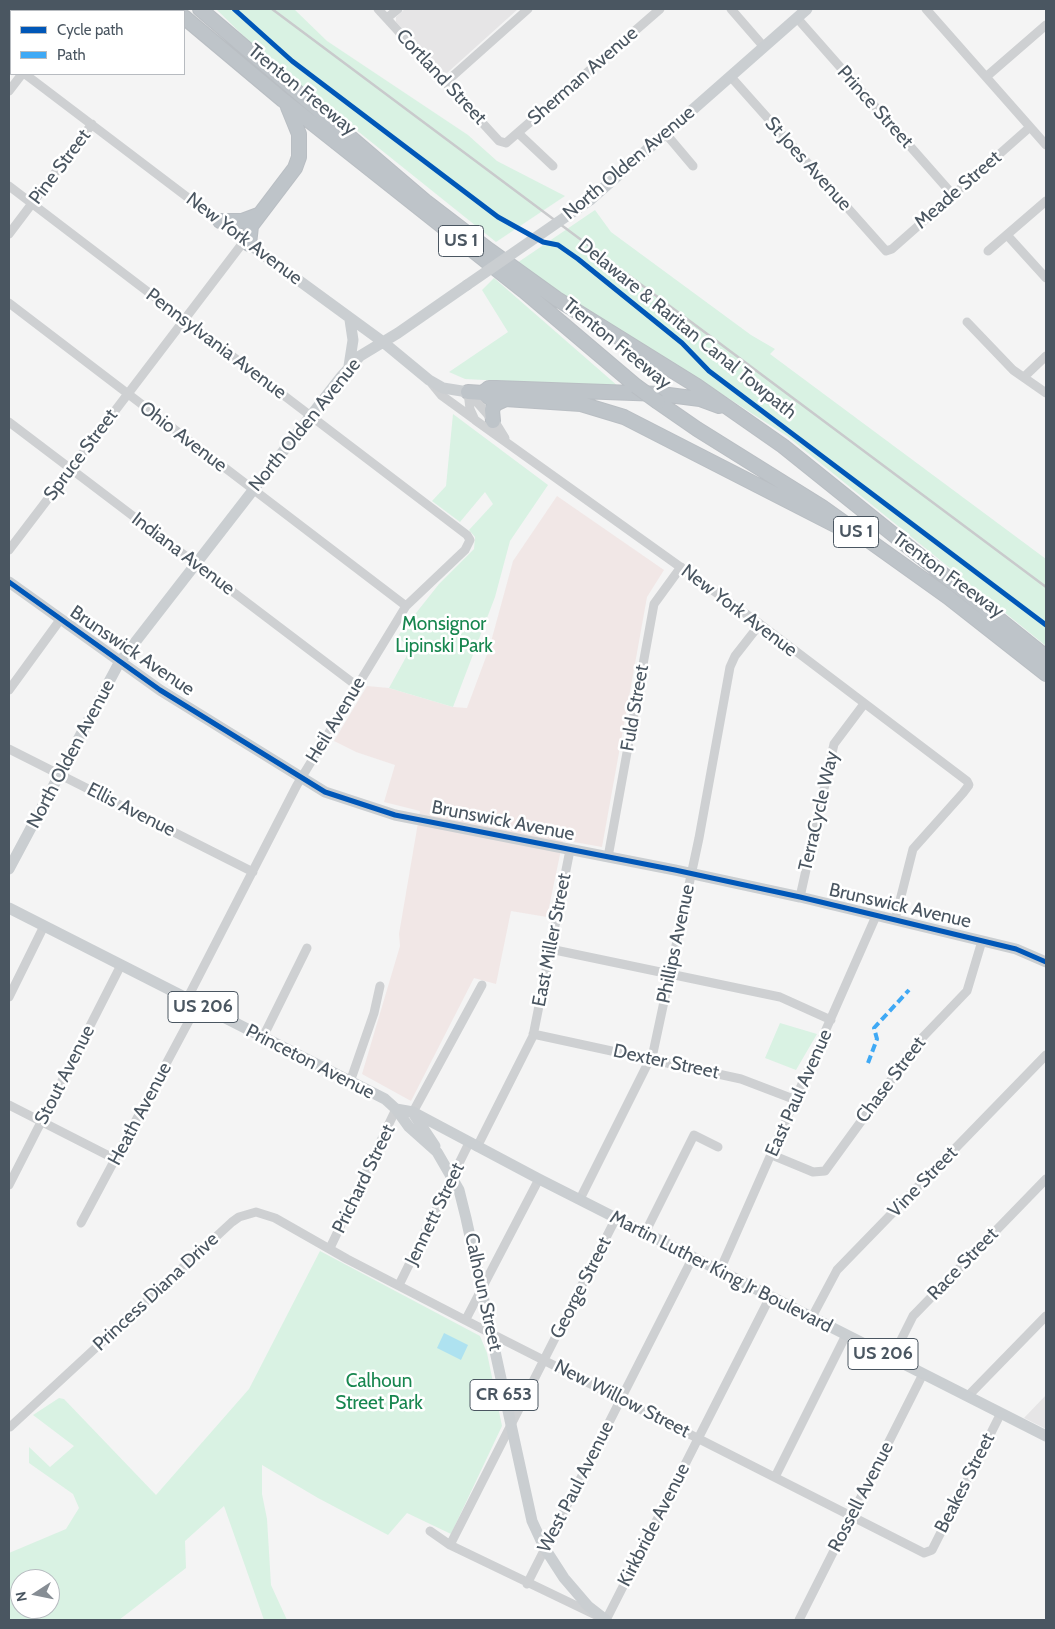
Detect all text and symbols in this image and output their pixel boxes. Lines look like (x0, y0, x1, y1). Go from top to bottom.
legend (10, 10, 185, 75)
text: Cycle path (57, 21, 123, 39)
street label: Sherman Avenue (523, 22, 643, 130)
street label: Cortland Street (391, 25, 491, 129)
street label: Trenton Freeway (243, 39, 361, 141)
text: Path (57, 46, 86, 64)
street label: Prince Street (832, 61, 918, 153)
street label: North Olden Avenue (559, 101, 699, 225)
street label: St Joes Avenue (760, 112, 856, 216)
street label: Pine Street (24, 125, 96, 209)
street label: Meade Street (910, 146, 1006, 234)
street label: New York Avenue (181, 188, 307, 290)
road number: US 1 (438, 226, 484, 256)
street label: Delaware & Raritan Canal Towpath (573, 234, 801, 424)
street label: Pennsylvania Avenue (141, 284, 291, 404)
street label: Trenton Freeway (558, 293, 676, 395)
street label: North Olden Avenue (244, 354, 366, 496)
street label: Ohio Avenue (135, 397, 231, 477)
street label: Spruce Street (39, 405, 123, 505)
street label: Indiana Avenue (127, 508, 239, 600)
road number: US 1 (834, 516, 878, 548)
street label: Trenton Freeway (888, 527, 1008, 623)
street label: New York Avenue (676, 560, 802, 662)
street label: Brunswick Avenue (65, 601, 199, 701)
park label: Monsignor Lipinski Park (395, 613, 493, 657)
street label: Fuld Street (616, 663, 654, 753)
street label: Heil Avenue (302, 673, 370, 767)
street label: North Olden Avenue (22, 676, 120, 832)
street label: TerraCycle Way (794, 749, 844, 873)
street label: Ellis Avenue (83, 778, 179, 842)
street label: Brunswick Avenue (430, 796, 576, 846)
street label: East Miller Street (528, 871, 576, 1009)
street label: Brunswick Avenue (827, 879, 973, 933)
street label: Phillips Avenue (652, 882, 700, 1006)
road number: US 206 (168, 992, 238, 1022)
street label: Princeton Avenue (242, 1020, 378, 1104)
street label: Stout Avenue (30, 1022, 100, 1128)
street label: East Paul Avenue (761, 1026, 837, 1160)
street label: Chase Street (851, 1032, 931, 1128)
street label: Dexter Street (611, 1040, 721, 1084)
street label: Heath Avenue (103, 1059, 177, 1169)
street label: Prichard Street (328, 1121, 400, 1237)
street label: Vine Street (884, 1142, 962, 1222)
street label: Jennett Street (400, 1159, 470, 1269)
street label: Martin Luther King Jr Boulevard (606, 1206, 836, 1338)
street label: Race Street (923, 1223, 1003, 1305)
street label: Princess Diana Drive (89, 1228, 223, 1356)
street label: Calhoun Street (459, 1231, 507, 1353)
street label: George Street (546, 1233, 616, 1343)
road number: US 206 (848, 1338, 918, 1370)
street label: New Willow Street (550, 1355, 694, 1443)
park label: Calhoun Street Park (335, 1370, 423, 1414)
road number: CR 653 (470, 1380, 538, 1410)
street label: West Paul Avenue (533, 1418, 619, 1556)
street label: Beakes Street (930, 1429, 1000, 1537)
street label: Rossell Avenue (823, 1438, 899, 1556)
street label: Kirkbride Avenue (613, 1460, 695, 1590)
north arrow (10, 1569, 60, 1619)
text: N (11, 1590, 31, 1603)

